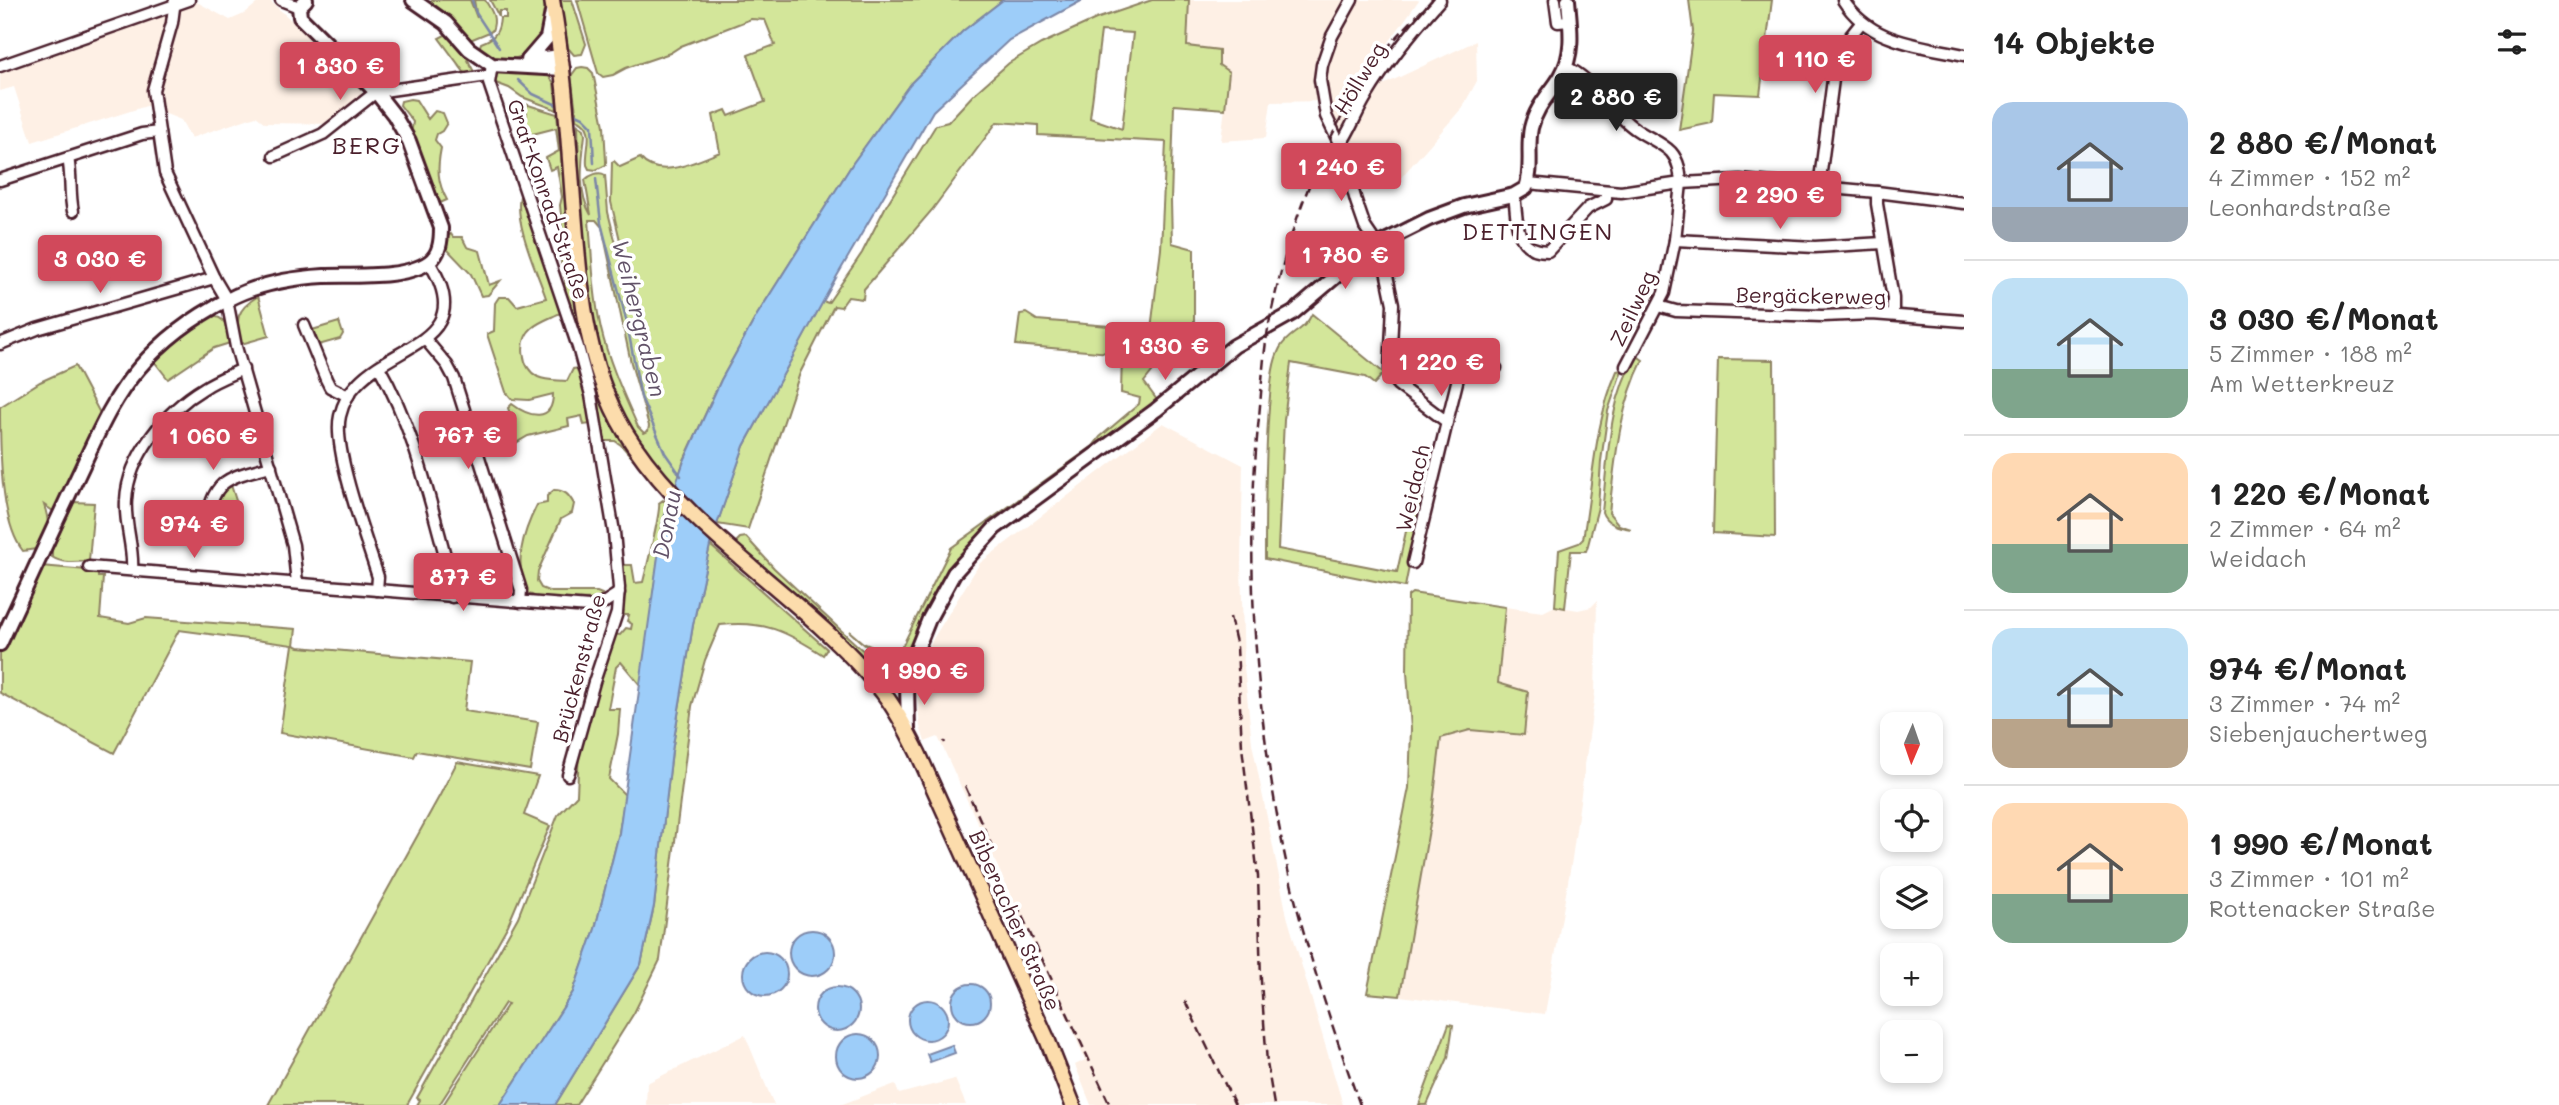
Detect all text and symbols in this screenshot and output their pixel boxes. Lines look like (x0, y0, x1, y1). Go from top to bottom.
text: 14 Objekte (1992, 22, 2155, 62)
icon: filters (2493, 23, 2531, 61)
pin: 1 110 € (1750, 36, 1880, 95)
street label: Höllweg (1327, 37, 1391, 119)
pin: 1 830 € (275, 42, 405, 102)
text: 1 110 € (1775, 43, 1855, 73)
text: 1 830 € (296, 50, 384, 80)
pin: 2 880 € (1551, 74, 1681, 133)
text: 2 880 € (1570, 81, 1662, 111)
street label: Graf-Konrad-Straße (502, 95, 596, 303)
text: 2 880 €/Monat (2209, 122, 2437, 162)
district label: BERG (332, 129, 402, 160)
icon: home (2048, 130, 2132, 214)
pin: 1 240 € (1276, 144, 1406, 203)
text: 1 240 € (1297, 151, 1385, 181)
text: 4 Zimmer · 152 m² (2209, 162, 2410, 192)
pin: 2 290 € (1715, 172, 1845, 231)
text: 2 290 € (1735, 179, 1825, 209)
text: Leonhardstraße (2209, 192, 2391, 222)
district label: DETTINGEN (1462, 215, 1614, 246)
pin: 1 780 € (1280, 232, 1410, 291)
pin: 3 030 € (35, 236, 165, 295)
water label: Weihergraben (606, 236, 674, 400)
text: 1 780 € (1301, 239, 1389, 269)
text: 3 030 € (54, 243, 146, 273)
street label: Zeilweg (1603, 266, 1661, 350)
street label: Bergäckerweg (1736, 280, 1886, 310)
text: 3 030 €/Monat (2209, 298, 2438, 338)
icon: home (2048, 306, 2132, 390)
pin: 1 330 € (1100, 322, 1230, 382)
text: 1 330 € (1121, 330, 1209, 360)
pin: 1 220 € (1376, 338, 1506, 398)
text: 5 Zimmer · 188 m² (2209, 338, 2412, 368)
text: 1 220 € (1398, 346, 1484, 376)
text: Am Wetterkreuz (2209, 368, 2394, 398)
pin: 1 060 € (148, 412, 278, 472)
pin: 767 € (419, 412, 517, 471)
text: 767 € (435, 419, 501, 449)
text: 1 060 € (169, 420, 257, 450)
street label: Weidach (1389, 442, 1435, 534)
text: 1 220 €/Monat (2209, 473, 2430, 513)
icon: home (2048, 481, 2132, 565)
water label: Donau (645, 487, 687, 561)
pin: 974 € (145, 500, 243, 560)
text: 974 € (160, 508, 228, 538)
text: 2 Zimmer · 64 m² (2209, 513, 2401, 543)
text: Weidach (2209, 543, 2306, 573)
pin: 877 € (414, 554, 512, 613)
text: 877 € (430, 561, 496, 591)
street label: Brückenstraße (545, 591, 611, 745)
pin: 1 990 € (859, 648, 989, 707)
text: 974 €/Monat (2209, 648, 2407, 688)
text: 1 990 € (880, 655, 968, 685)
icon: home (2048, 656, 2132, 740)
text: 3 Zimmer · 74 m² (2209, 688, 2400, 718)
north arrow (1880, 712, 1942, 775)
map controls (1880, 712, 1943, 1083)
text: Siebenjauchertweg (2209, 718, 2427, 748)
button: locate (1880, 789, 1943, 852)
text: 1 990 €/Monat (2209, 823, 2433, 863)
street label: Biberacher Straße (964, 825, 1068, 1015)
icon: home (2048, 831, 2132, 915)
text: 3 Zimmer · 101 m² (2209, 863, 2409, 893)
button: layers (1880, 866, 1943, 929)
text: Rottenacker Straße (2209, 893, 2436, 923)
button: + (1880, 943, 1943, 1006)
button: − (1880, 1020, 1943, 1083)

